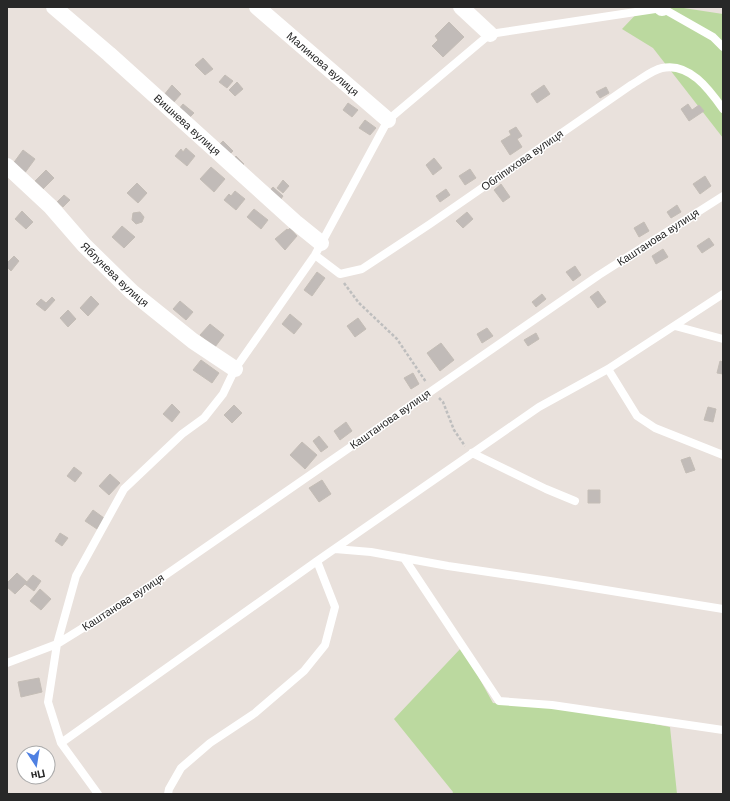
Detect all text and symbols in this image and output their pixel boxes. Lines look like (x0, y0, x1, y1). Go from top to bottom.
street label: Малинова вулиця (285, 30, 361, 98)
street label: Вишнева вулиця (152, 92, 223, 158)
street label: Обліпихова вулиця (479, 127, 565, 193)
street label: Каштанова вулиця (615, 206, 701, 268)
street label: Яблунева вулиця (79, 239, 151, 309)
street label: Каштанова вулиця (348, 387, 432, 451)
street label: Каштанова вулиця (80, 571, 166, 633)
north arrow (16, 745, 56, 785)
text: Пн (30, 767, 46, 782)

